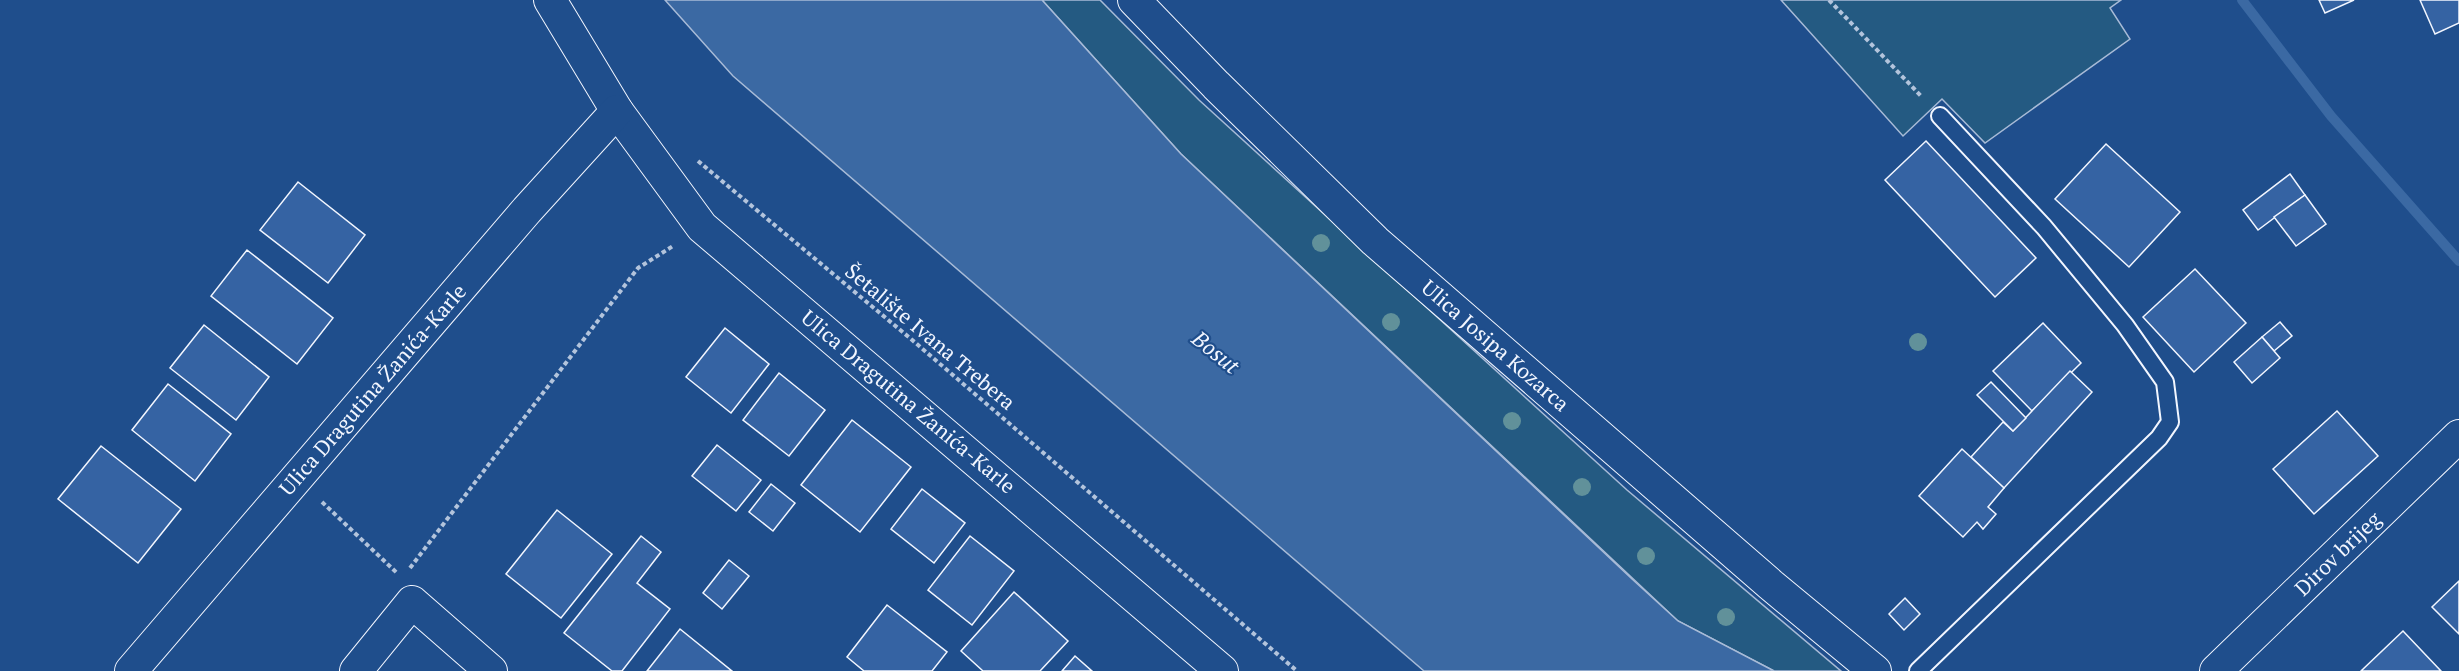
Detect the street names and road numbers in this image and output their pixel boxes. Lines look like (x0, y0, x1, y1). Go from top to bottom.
street label: Šetalište Ivana Trebera (840, 257, 1022, 416)
street label: Ulica Josipa Kozarca (1416, 273, 1576, 417)
street label: Ulica Dragutina Žanića-Karle (273, 278, 472, 501)
street label: Ulica Dragutina Žanića-Karle (796, 303, 1022, 499)
street label: Dirov brijeg (2288, 504, 2387, 601)

